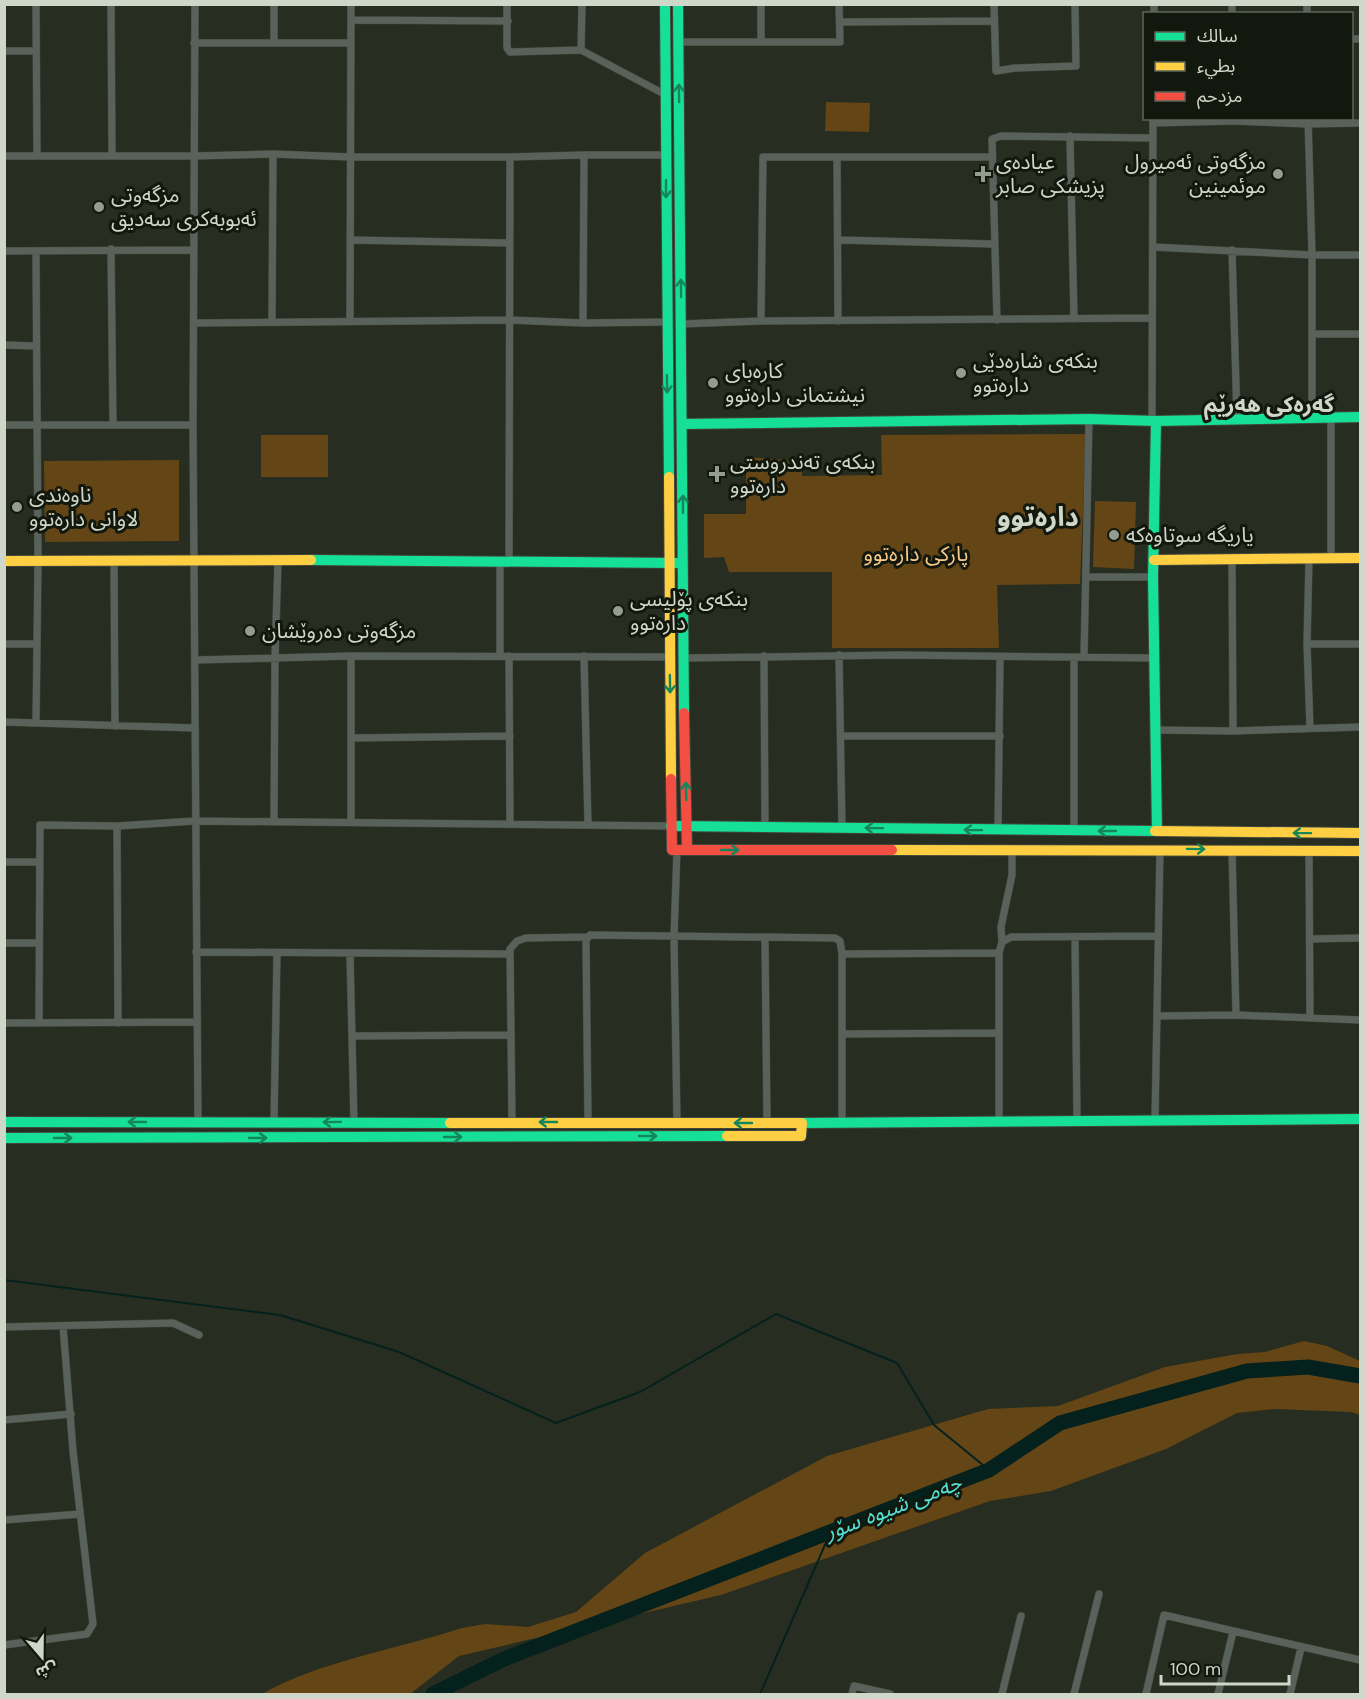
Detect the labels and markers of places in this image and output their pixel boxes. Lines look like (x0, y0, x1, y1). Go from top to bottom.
place label: عیادەی پزیشکی صابر (995, 148, 1105, 200)
place label: مزگەوتی ئەمیرول موئمینین (1125, 148, 1266, 200)
marker: عیادەی پزیشکی صابر (974, 165, 992, 183)
marker: مزگەوتی ئەمیرول موئمینین (1271, 167, 1285, 181)
place label: مزگەوتی ئەبوبەکری سەدیق (111, 181, 257, 233)
marker: مزگەوتی ئەبوبەکری سەدیق (92, 200, 106, 214)
place label: بنکەی شارەدێی دارەتوو (973, 347, 1098, 399)
place label: کارەبای نیشتمانی دارەتوو (725, 357, 865, 409)
marker: بنکەی شارەدێی دارەتوو (954, 366, 968, 380)
marker: کارەبای نیشتمانی دارەتوو (706, 376, 720, 390)
place label: بنکەی تەندروستی دارەتوو (730, 448, 875, 500)
marker: بنکەی تەندروستی دارەتوو (708, 465, 726, 483)
place label: ناوەندی لاوانی دارەتوو (29, 481, 138, 533)
marker: ناوەندی لاوانی دارەتوو (10, 500, 24, 514)
place label: یاریگە سوتاوەکە (1126, 521, 1254, 549)
marker: یاریگە سوتاوەکە (1107, 528, 1121, 542)
place label: بنکەی پۆلیسی دارەتوو (630, 585, 748, 637)
marker: بنکەی پۆلیسی دارەتوو (611, 604, 625, 618)
place label: مزگەوتی دەروێشان (262, 617, 416, 645)
marker: مزگەوتی دەروێشان (243, 624, 257, 638)

